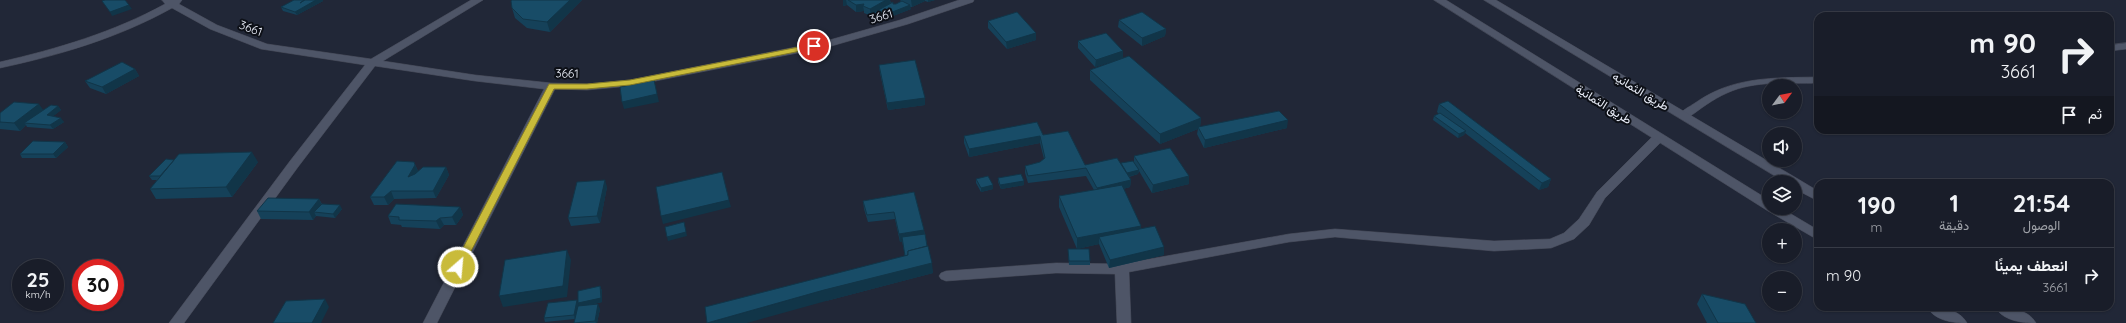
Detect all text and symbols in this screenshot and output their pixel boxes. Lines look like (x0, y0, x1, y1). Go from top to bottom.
street label: 3661 (868, 5, 894, 27)
street label: 3661 (237, 17, 265, 39)
text: 90 m (1969, 25, 2036, 60)
icon: right (2050, 28, 2102, 80)
pin (797, 29, 831, 63)
icon: arrive (803, 35, 825, 57)
text: 3661 (2001, 60, 2036, 83)
street label: 3661 (555, 65, 579, 81)
street label: طريق الثمانيه (1610, 68, 1672, 115)
north arrow (1762, 79, 1802, 119)
map controls (1762, 79, 1802, 311)
street label: طريق الثمانية (1573, 81, 1635, 128)
icon: arrive (2058, 104, 2080, 126)
text: ثم (2088, 104, 2102, 123)
button: sound (1762, 127, 1802, 167)
button: layers (1762, 175, 1802, 215)
text: 1 (1949, 188, 1959, 218)
text: 21:54 (2013, 188, 2070, 218)
text: 190 (1858, 190, 1895, 220)
text: دقيقة (1939, 217, 1969, 233)
text: الوصول (2023, 217, 2060, 233)
text: m (1871, 219, 1882, 235)
button: + (1762, 223, 1802, 263)
position arrow (437, 246, 479, 288)
text: انعطف يمينًا (1995, 256, 2068, 275)
speed limit sign: 30 (72, 259, 124, 311)
icon: right (2080, 265, 2102, 287)
text: 90 m (1826, 266, 1861, 285)
text: 25 (27, 267, 49, 292)
button: − (1762, 271, 1802, 311)
text: 3661 (2042, 279, 2068, 295)
text: km/h (25, 288, 51, 301)

